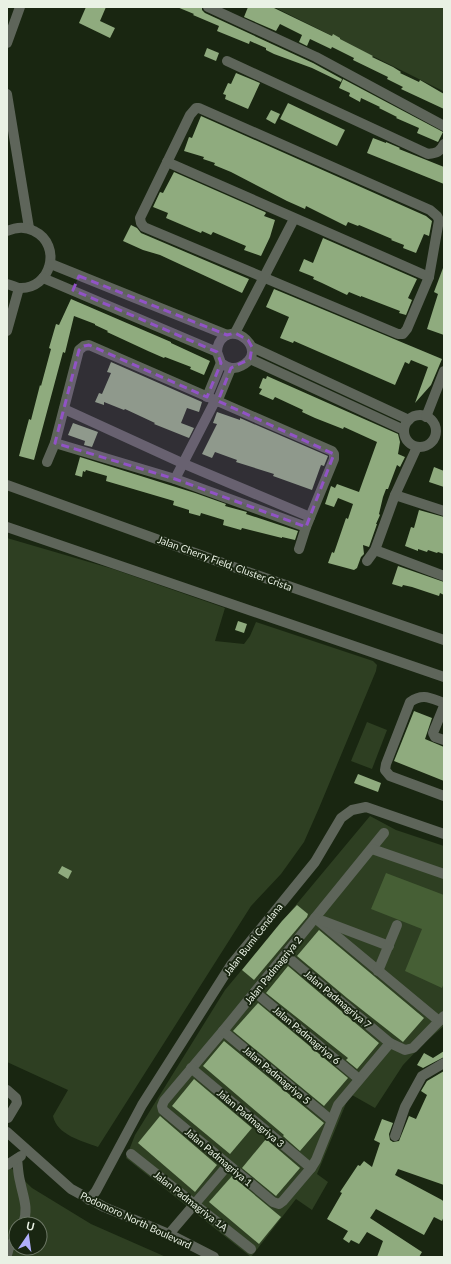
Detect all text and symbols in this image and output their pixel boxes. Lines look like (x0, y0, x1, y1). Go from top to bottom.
street label: Jalan Cherry Field, Cluster Crista (156, 533, 294, 593)
street label: Jalan Bumi Cendana (221, 901, 285, 977)
street label: Jalan Padmagriya 2 (242, 934, 304, 1006)
street label: Jalan Padmagriya 7 (302, 968, 374, 1031)
street label: Jalan Padmagriya 6 (271, 1004, 343, 1067)
street label: Jalan Padmagriya 5 (241, 1044, 313, 1107)
street label: Jalan Padmagriya 3 (215, 1087, 287, 1150)
street label: Jalan Padmagriya 1 (183, 1126, 255, 1189)
street label: Jalan Padmagriya 1A (152, 1168, 231, 1234)
street label: Podomoro North Boulevard (79, 1189, 193, 1251)
north arrow (8, 1216, 48, 1256)
text: U (25, 1219, 36, 1233)

